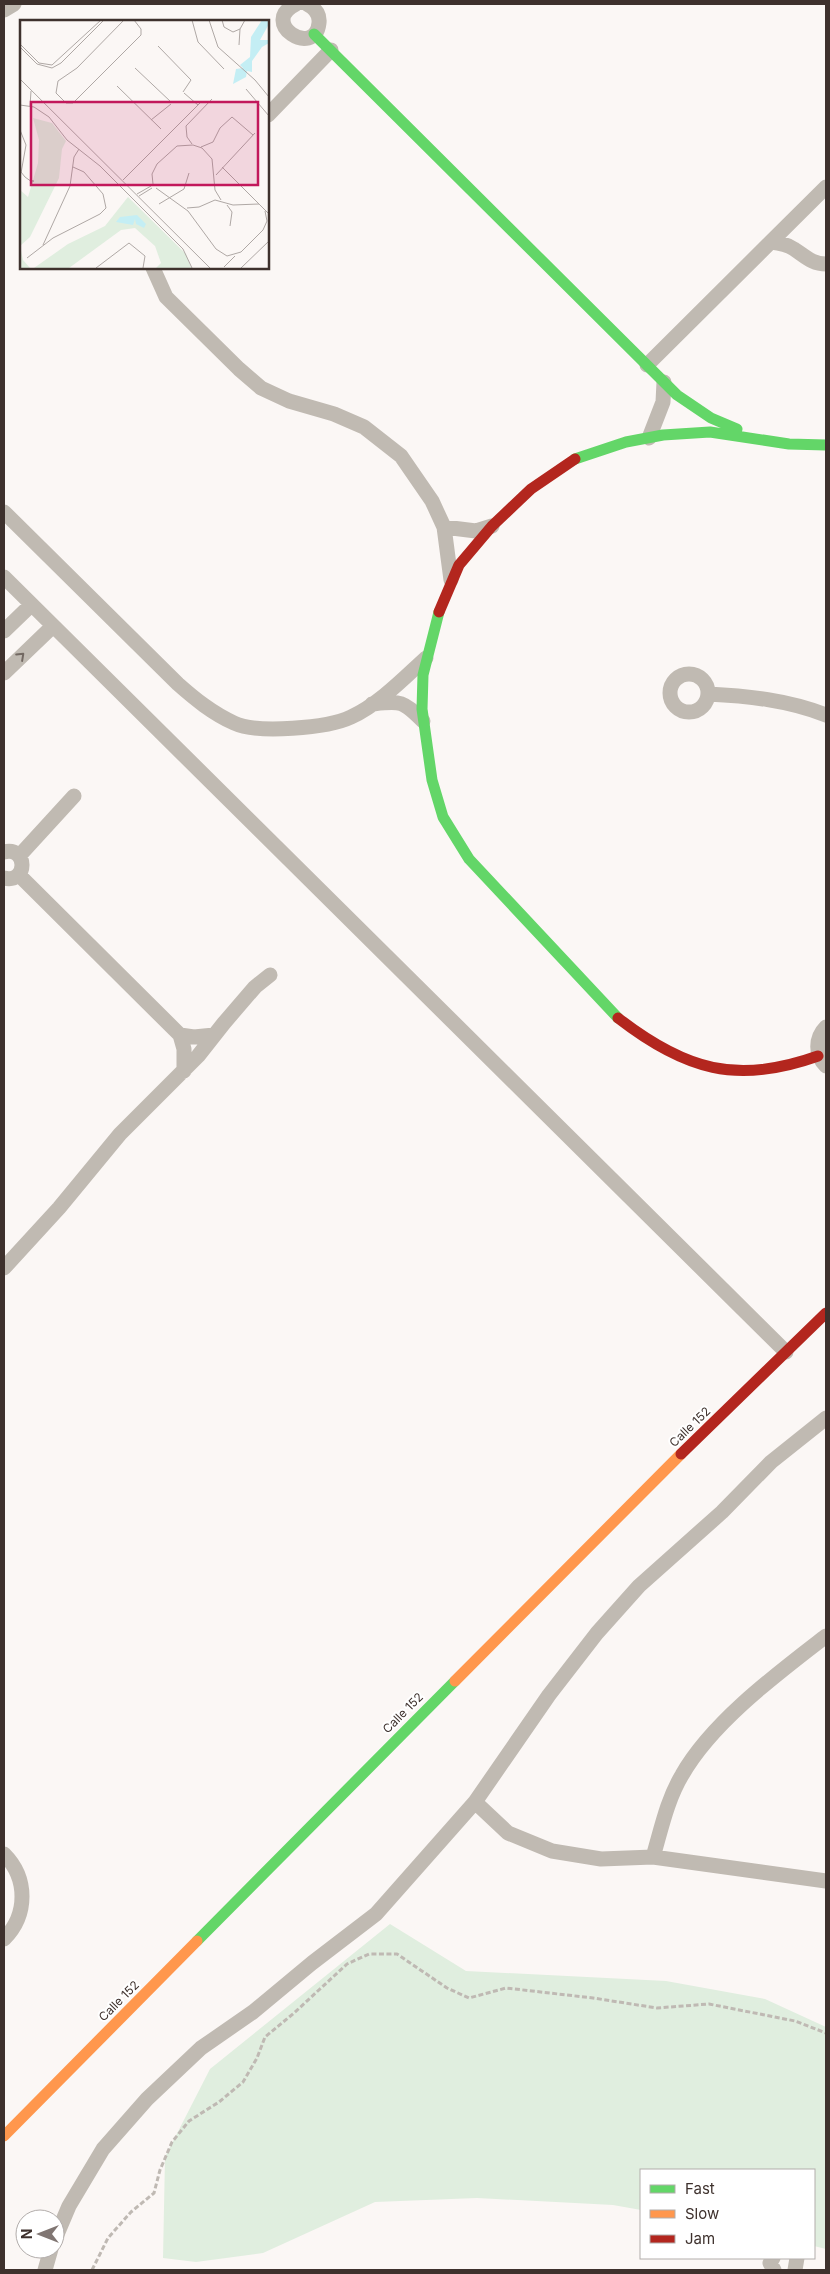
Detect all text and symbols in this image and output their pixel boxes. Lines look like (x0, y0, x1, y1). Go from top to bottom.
inset map (20, 20, 269, 269)
one-way arrow (16, 653, 25, 662)
street label: Calle 152 (666, 1403, 713, 1450)
street label: Calle 152 (379, 1689, 426, 1736)
street label: Calle 152 (95, 1977, 142, 2024)
legend (640, 2169, 815, 2259)
text: Fast (685, 2179, 715, 2198)
text: Slow (685, 2204, 719, 2223)
north arrow (15, 2209, 65, 2259)
text: N (18, 2229, 35, 2239)
text: Jam (685, 2229, 715, 2248)

